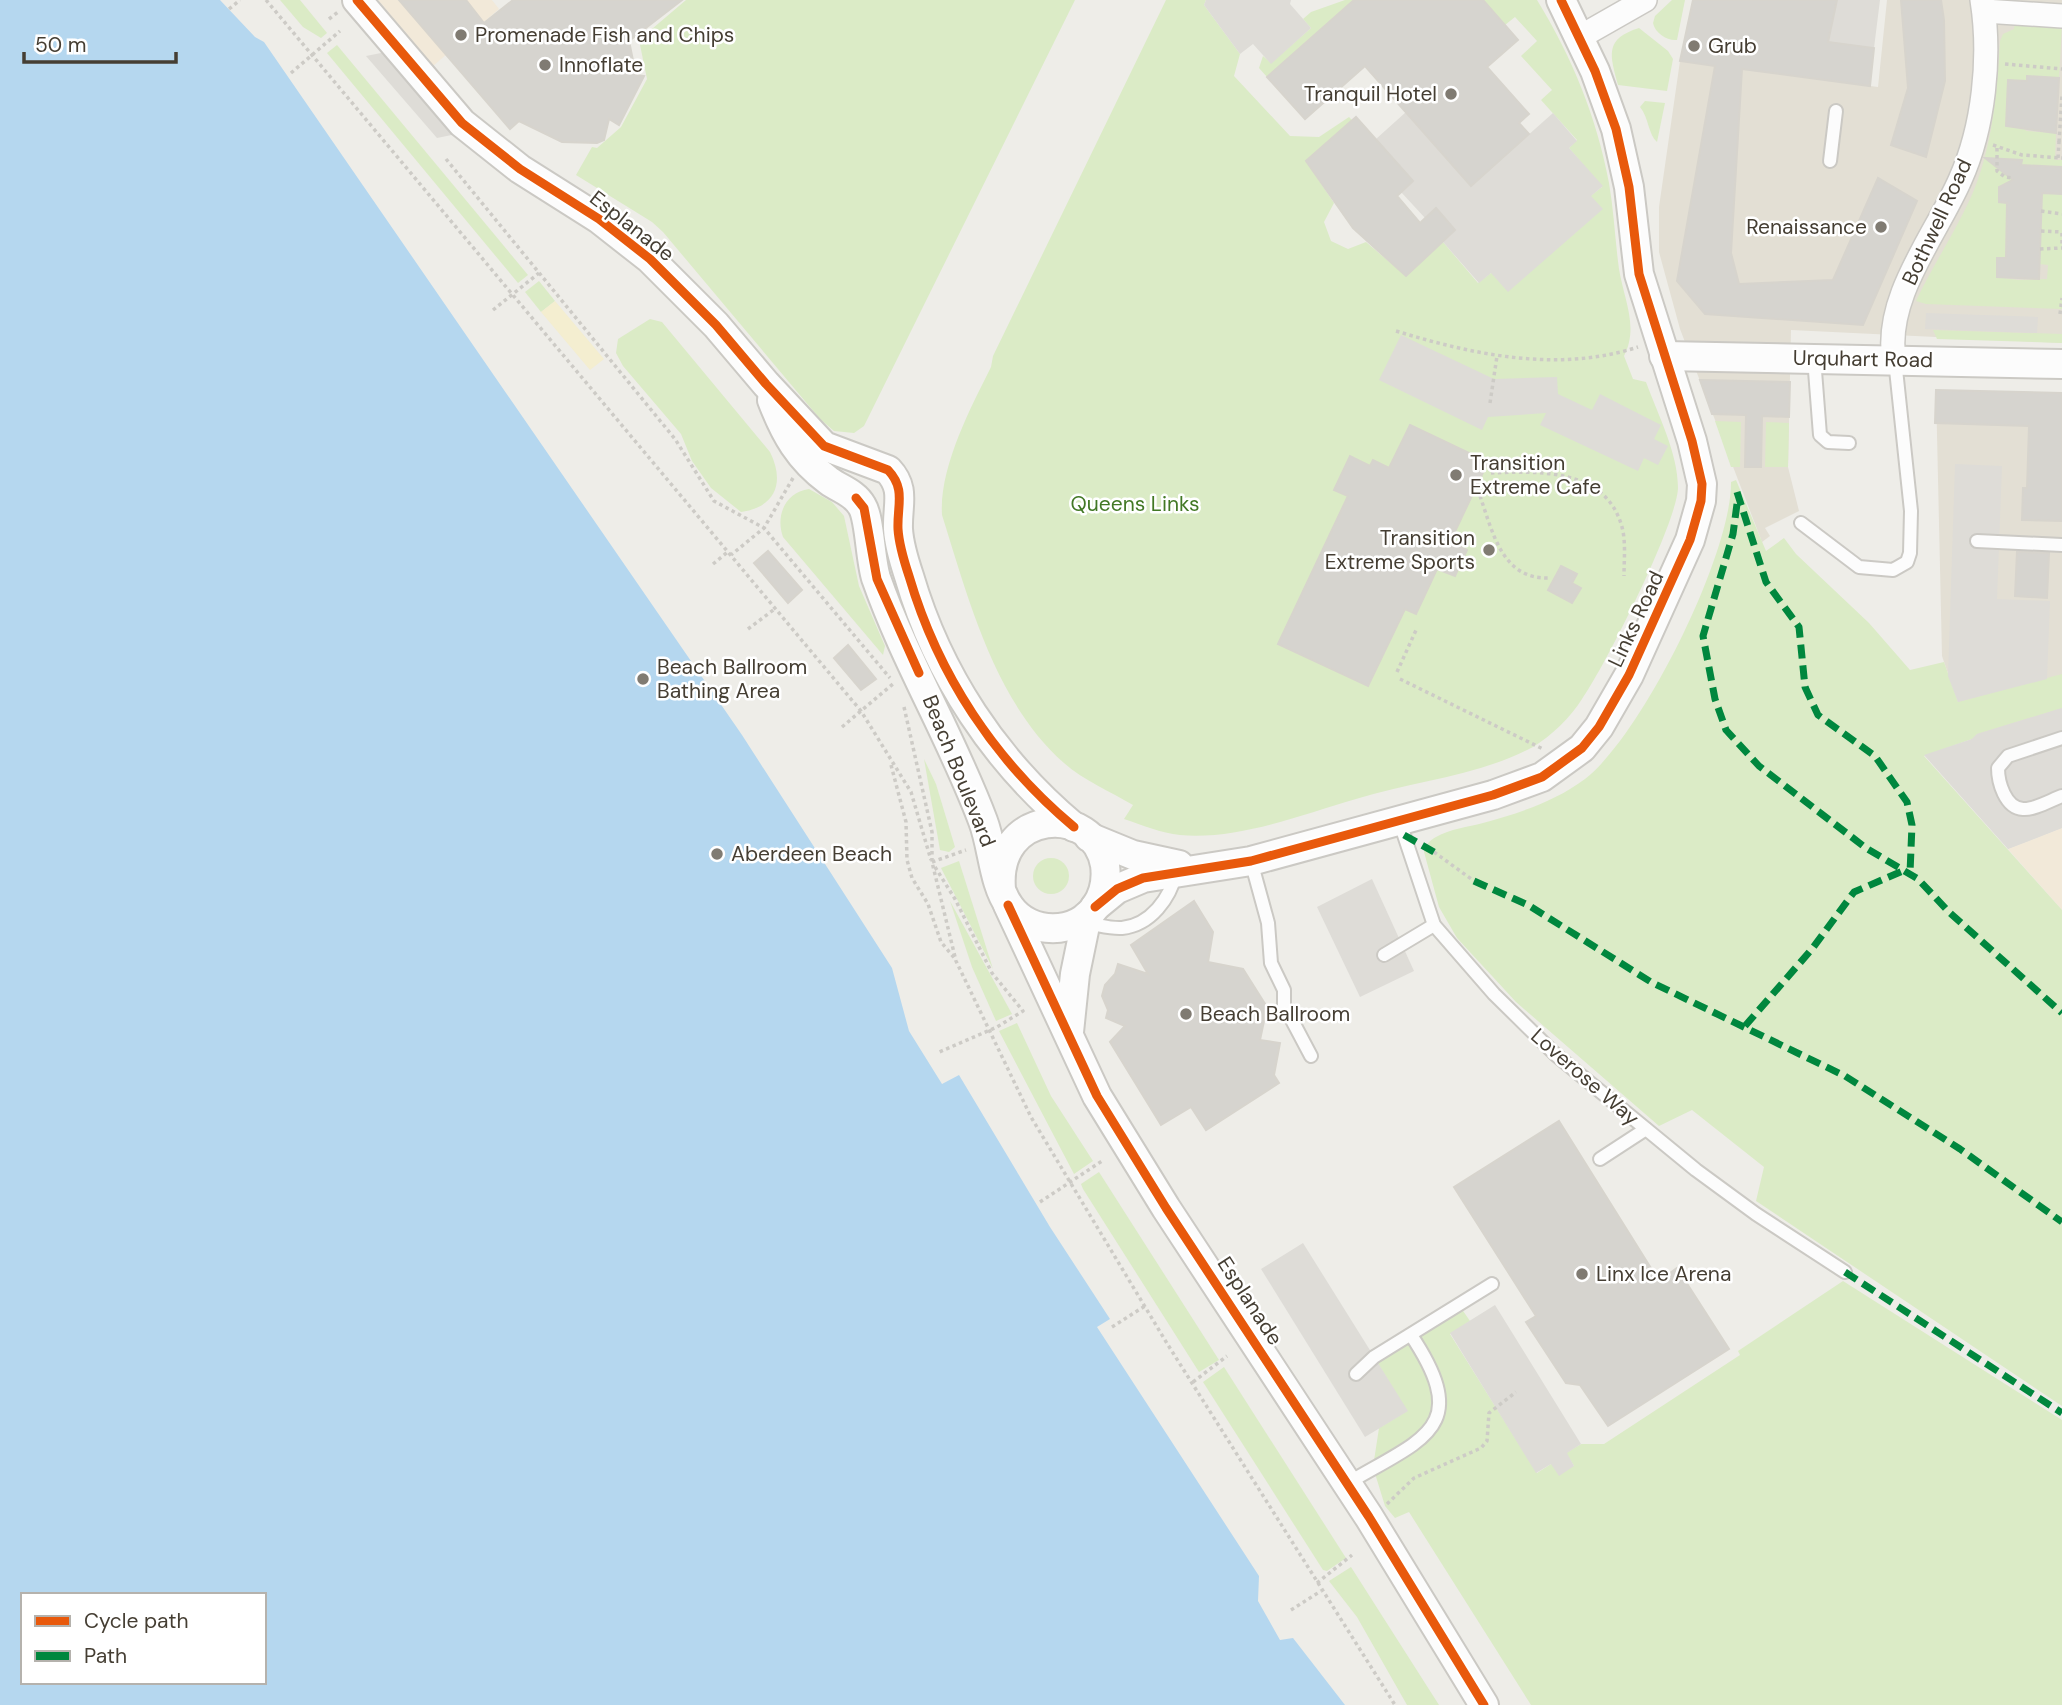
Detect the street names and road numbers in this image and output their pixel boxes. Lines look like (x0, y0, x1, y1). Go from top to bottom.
street label: Bothwell Road (1895, 154, 1979, 290)
street label: Esplanade (584, 184, 680, 268)
street label: Urquhart Road (1793, 344, 1933, 374)
street label: Links Road (1602, 566, 1670, 672)
street label: Beach Boulevard (916, 691, 1002, 851)
street label: Loverose Way (1525, 1022, 1645, 1132)
street label: Esplanade (1211, 1251, 1289, 1351)

